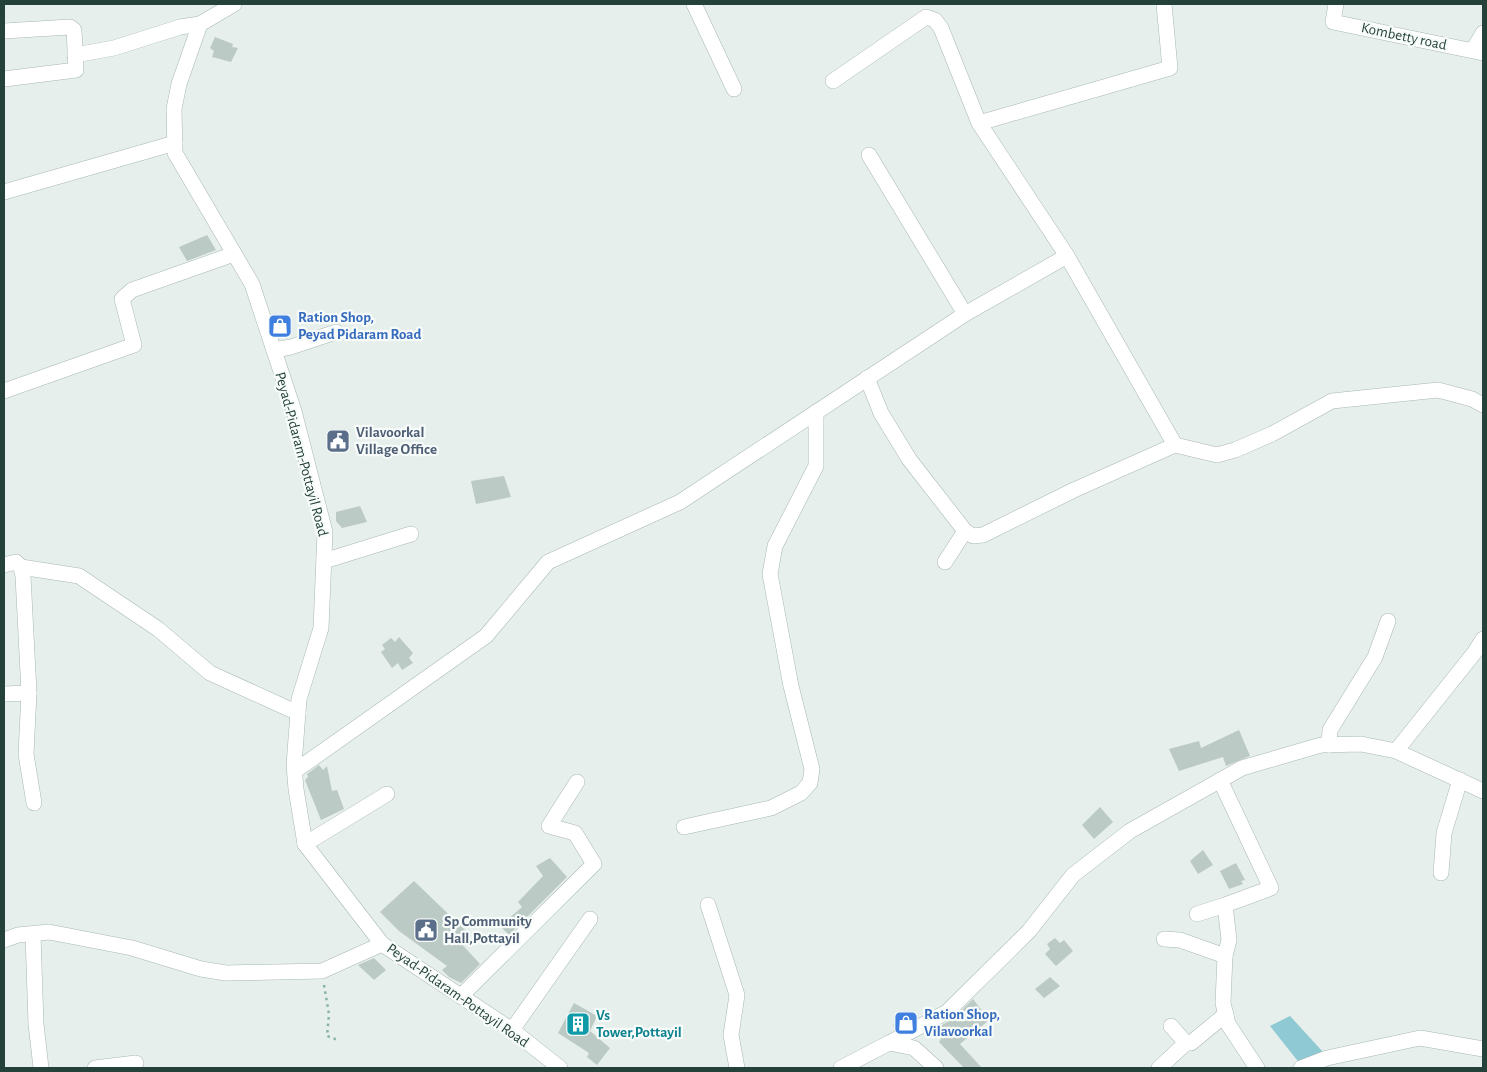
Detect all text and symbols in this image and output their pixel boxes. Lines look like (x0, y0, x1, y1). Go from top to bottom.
street label: Kombetty road (1360, 20, 1448, 53)
place label: Ration Shop, Peyad Pidaram Road (298, 310, 422, 342)
shop icon: Ration Shop, Peyad Pidaram Road (267, 313, 293, 339)
street label: Peyad-Pidaram-Pottayil Road (272, 370, 331, 538)
place label: Vilavoorkal Village Office (356, 425, 437, 457)
public building icon: Vilavoorkal Village Office (325, 428, 351, 454)
place label: Sp Community Hall,Pottayil (444, 914, 532, 946)
public building icon: Sp Community Hall,Pottayil (413, 917, 439, 943)
street label: Peyad-Pidaram-Pottayil Road (384, 941, 532, 1050)
place label: Ration Shop, Vilavoorkal (924, 1007, 1000, 1039)
place label: Vs Tower,Pottayil (596, 1008, 682, 1040)
shop icon: Ration Shop, Vilavoorkal (893, 1010, 919, 1036)
building icon: Vs Tower,Pottayil (565, 1011, 591, 1037)

